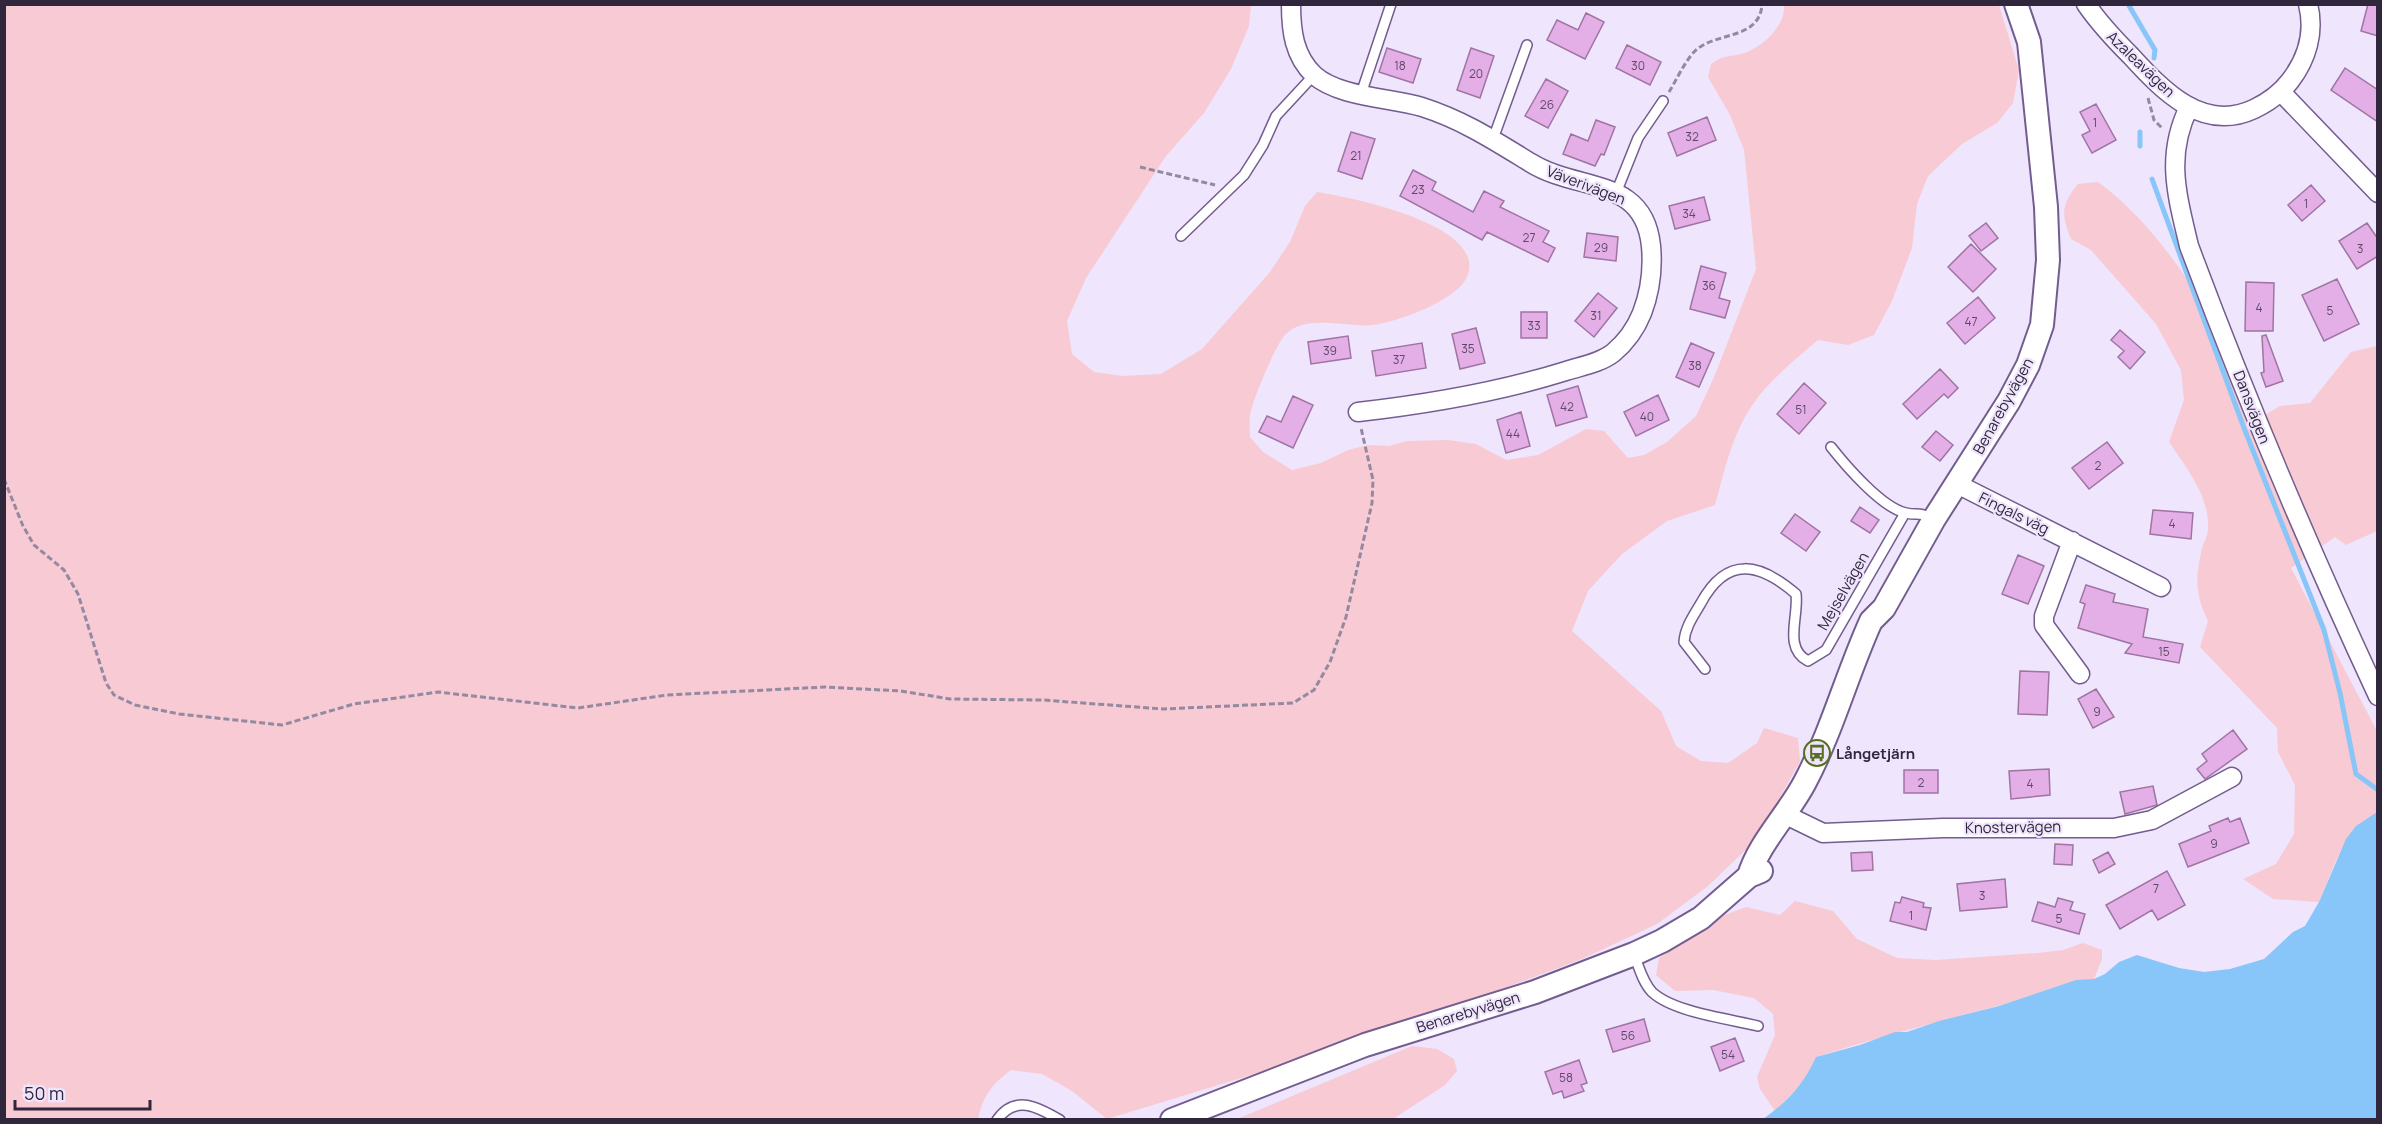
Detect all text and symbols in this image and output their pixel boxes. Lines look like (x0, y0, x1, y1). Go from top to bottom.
street label: Azaleavägen (2102, 26, 2180, 102)
house number: 18 (1394, 57, 1406, 74)
house number: 30 (1631, 57, 1645, 74)
house number: 20 (1469, 65, 1483, 82)
house number: 26 (1540, 96, 1554, 113)
house number: 1 (2093, 114, 2097, 131)
house number: 32 (1685, 128, 1699, 145)
house number: 21 (1350, 147, 1362, 164)
street label: Väverivägen (1543, 160, 1629, 210)
house number: 23 (1411, 181, 1425, 198)
house number: 1 (2304, 195, 2308, 212)
house number: 34 (1682, 205, 1696, 222)
house number: 27 (1523, 229, 1535, 246)
house number: 29 (1594, 239, 1608, 256)
house number: 3 (2357, 240, 2363, 257)
house number: 36 (1702, 277, 1716, 294)
house number: 4 (2255, 299, 2263, 316)
house number: 5 (2327, 302, 2334, 319)
house number: 31 (1590, 307, 1602, 324)
house number: 47 (1964, 313, 1978, 330)
house number: 33 (1527, 317, 1541, 334)
house number: 35 (1461, 340, 1475, 357)
house number: 39 (1323, 342, 1337, 359)
house number: 37 (1393, 351, 1405, 368)
street label: Benarebyvägen (1968, 354, 2038, 458)
house number: 38 (1688, 357, 1702, 374)
street label: Dansvägen (2228, 367, 2276, 447)
house number: 42 (1560, 398, 1574, 415)
house number: 51 (1795, 401, 1807, 418)
house number: 40 (1640, 408, 1654, 425)
house number: 44 (1506, 425, 1520, 442)
house number: 2 (2095, 457, 2102, 474)
street label: Fingals väg (1975, 487, 2053, 539)
house number: 4 (2168, 515, 2176, 532)
street label: Mejselvägen (1812, 548, 1874, 634)
house number: 15 (2158, 643, 2170, 660)
house number: 9 (2093, 703, 2101, 720)
bus stop icon: Långetjärn (1802, 738, 1832, 768)
place label: Långetjärn (1836, 743, 1915, 764)
house number: 2 (1918, 774, 1925, 791)
house number: 4 (2026, 775, 2034, 792)
street label: Knostervägen (1965, 816, 2061, 838)
house number: 9 (2210, 835, 2218, 852)
house number: 7 (2153, 880, 2159, 897)
house number: 3 (1979, 887, 1985, 904)
house number: 1 (1909, 907, 1913, 924)
house number: 5 (2056, 910, 2063, 927)
street label: Benarebyvägen (1414, 986, 1522, 1038)
house number: 56 (1621, 1027, 1635, 1044)
house number: 54 (1721, 1046, 1735, 1063)
house number: 58 (1559, 1069, 1573, 1086)
scale bar (15, 1073, 150, 1111)
text: 50 m (24, 1081, 64, 1105)

